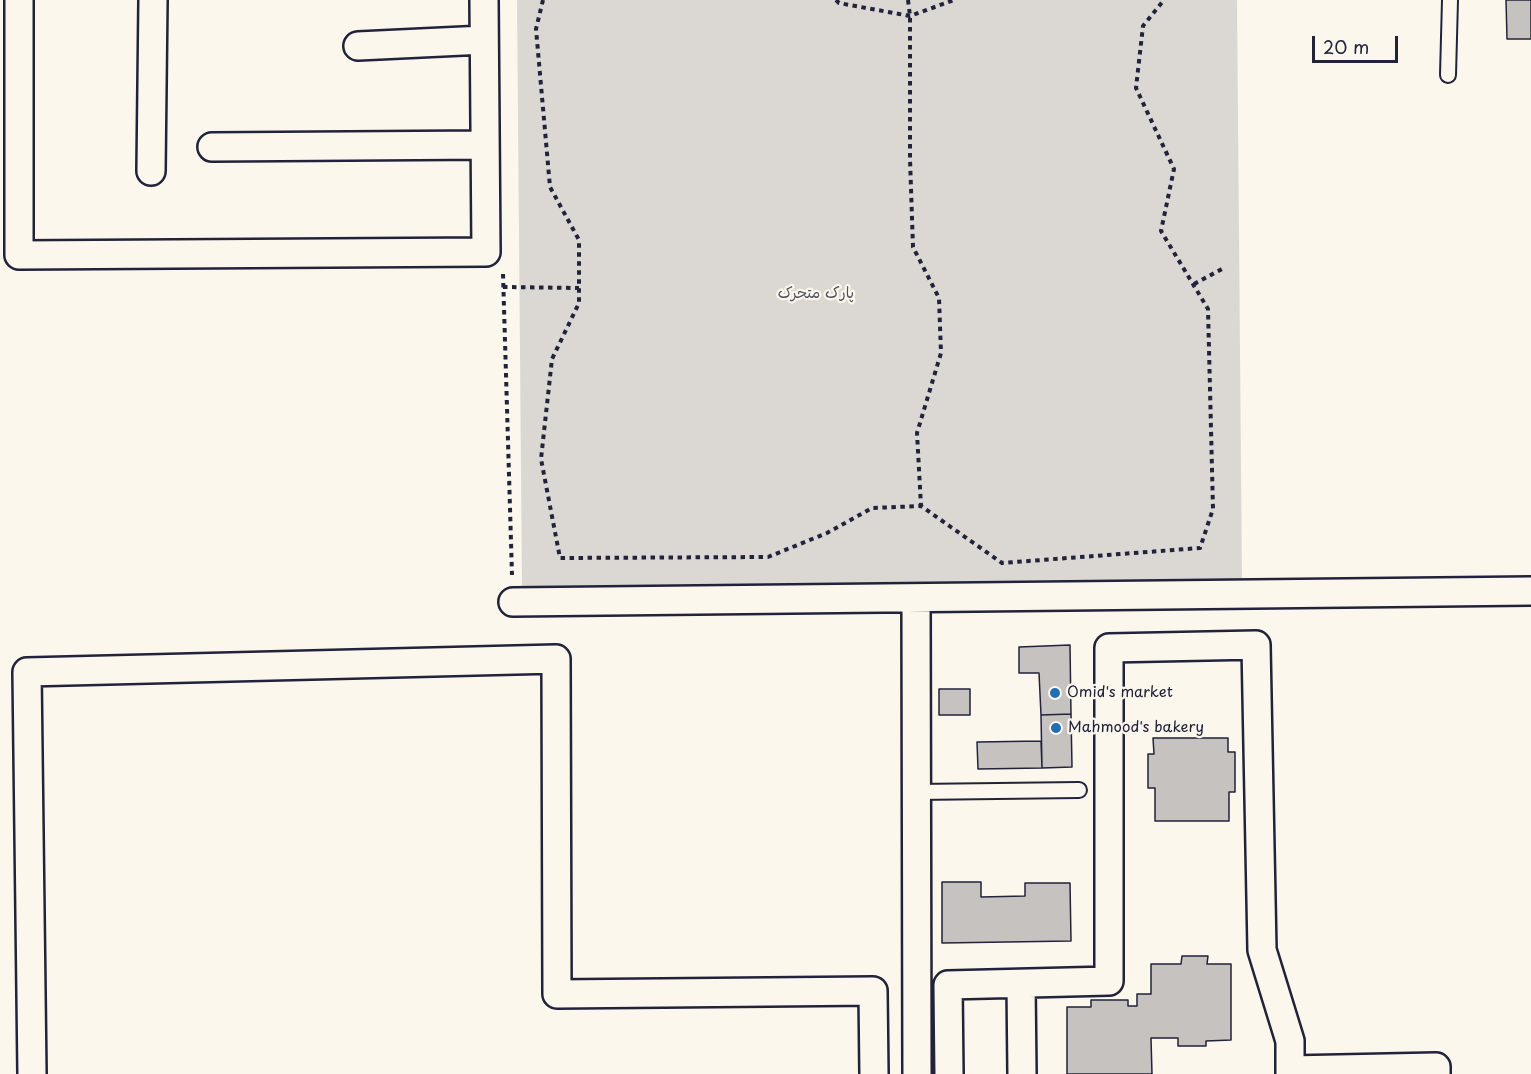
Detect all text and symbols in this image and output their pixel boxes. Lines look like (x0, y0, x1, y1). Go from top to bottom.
scale bar (1315, 24, 1400, 62)
text: 20 m (1323, 33, 1369, 60)
park label: پارک متحرک (778, 285, 854, 303)
place label: Omid's market (1067, 684, 1173, 702)
marker: Omid's market (1048, 686, 1062, 700)
place label: Mahmood's bakery (1068, 719, 1204, 737)
marker: Mahmood's bakery (1049, 721, 1063, 735)

